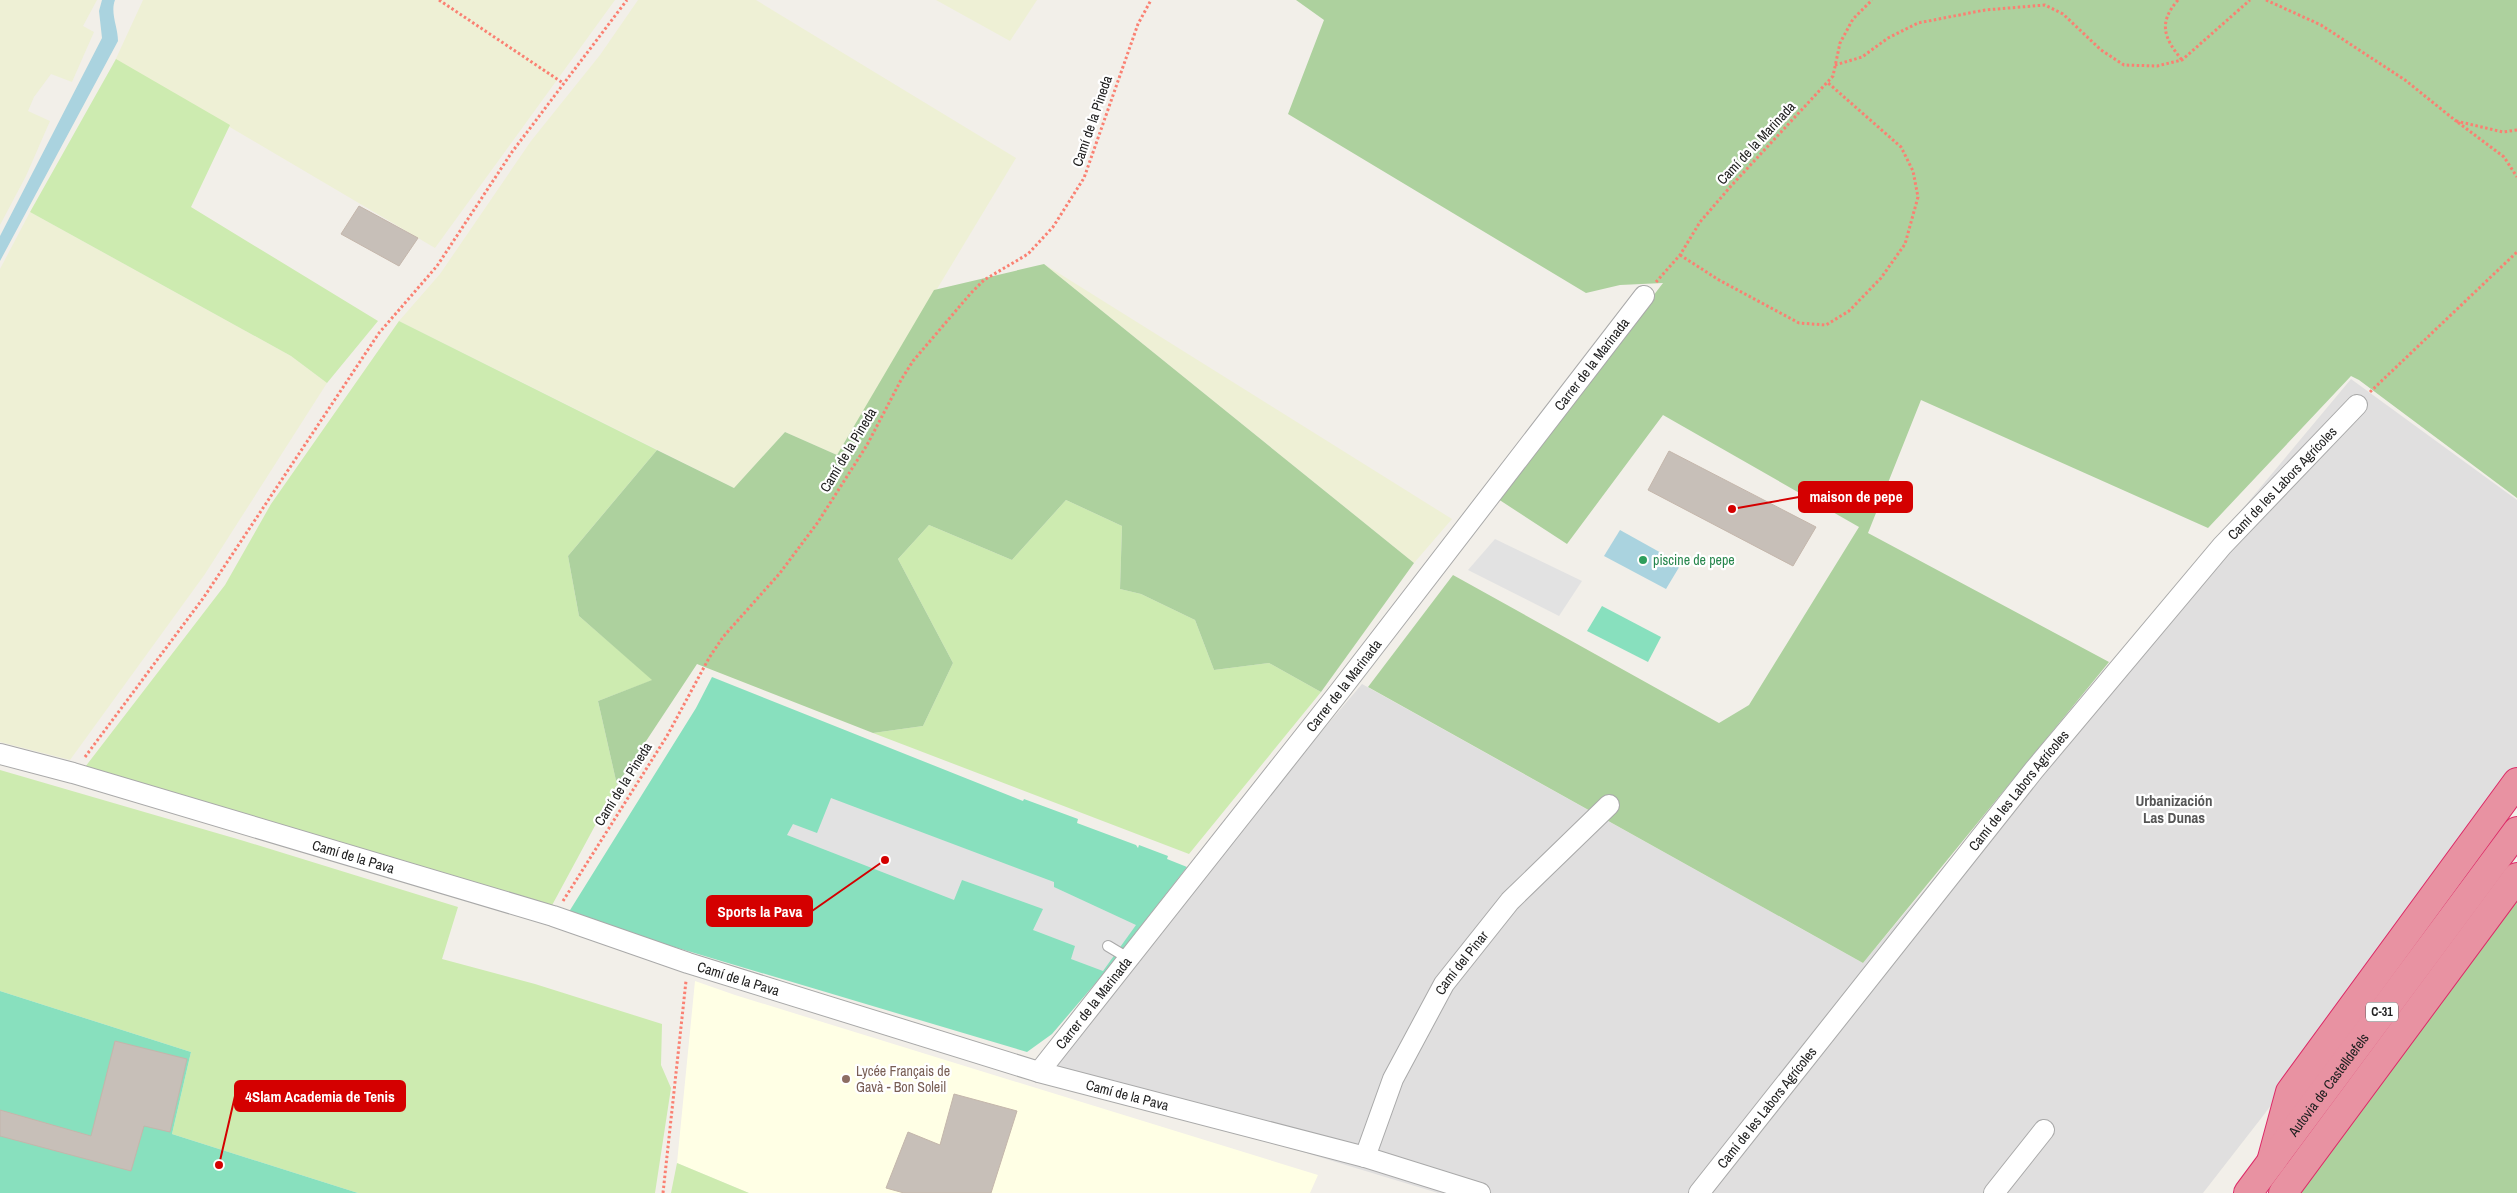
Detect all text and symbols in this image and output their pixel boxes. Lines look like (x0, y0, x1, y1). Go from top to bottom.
street label: Camí de la Pineda (1068, 73, 1116, 169)
street label: Camí de la Marinada (1713, 97, 1800, 188)
street label: Carrer de la Marinada (1550, 314, 1633, 414)
street label: Camí de la Pineda (816, 404, 881, 495)
street label: Camí de les Labors Agrícoles (2224, 423, 2341, 544)
callout: maison de pepe (1799, 482, 1912, 512)
text: maison de pepe (1810, 486, 1903, 507)
place label: piscine de pepe (1653, 551, 1735, 569)
marker: piscine de pepe (1637, 554, 1649, 566)
street label: Carrer de la Marinada (1302, 635, 1386, 736)
street label: Camí de les Labors Agrícoles (1964, 726, 2073, 855)
street label: Camí de la Pineda (590, 738, 656, 829)
district label: Urbanización Las Dunas (2135, 790, 2213, 828)
street label: Camí de la Pava (310, 836, 397, 877)
callout: Sports la Pava (707, 896, 812, 926)
text: Sports la Pava (718, 901, 803, 922)
street label: Camí del Pinar (1431, 927, 1492, 998)
street label: Carrer de la Marinada (1052, 953, 1136, 1053)
street label: Camí de la Pava (695, 957, 782, 1000)
road number: C-31 (2366, 1002, 2398, 1022)
street label: Autovia de Castelldefels (2284, 1029, 2373, 1141)
street label: Camí de les Labors Agrícoles (1713, 1043, 1821, 1172)
place label: Lycée Français de Gavà - Bon Soleil (856, 1062, 950, 1096)
marker: Lycée Français de Gavà - Bon Soleil (840, 1073, 852, 1085)
street label: Camí de la Pava (1084, 1076, 1171, 1115)
callout: 4Slam Academia de Tenis (235, 1081, 405, 1111)
text: 4Slam Academia de Tenis (245, 1086, 395, 1107)

